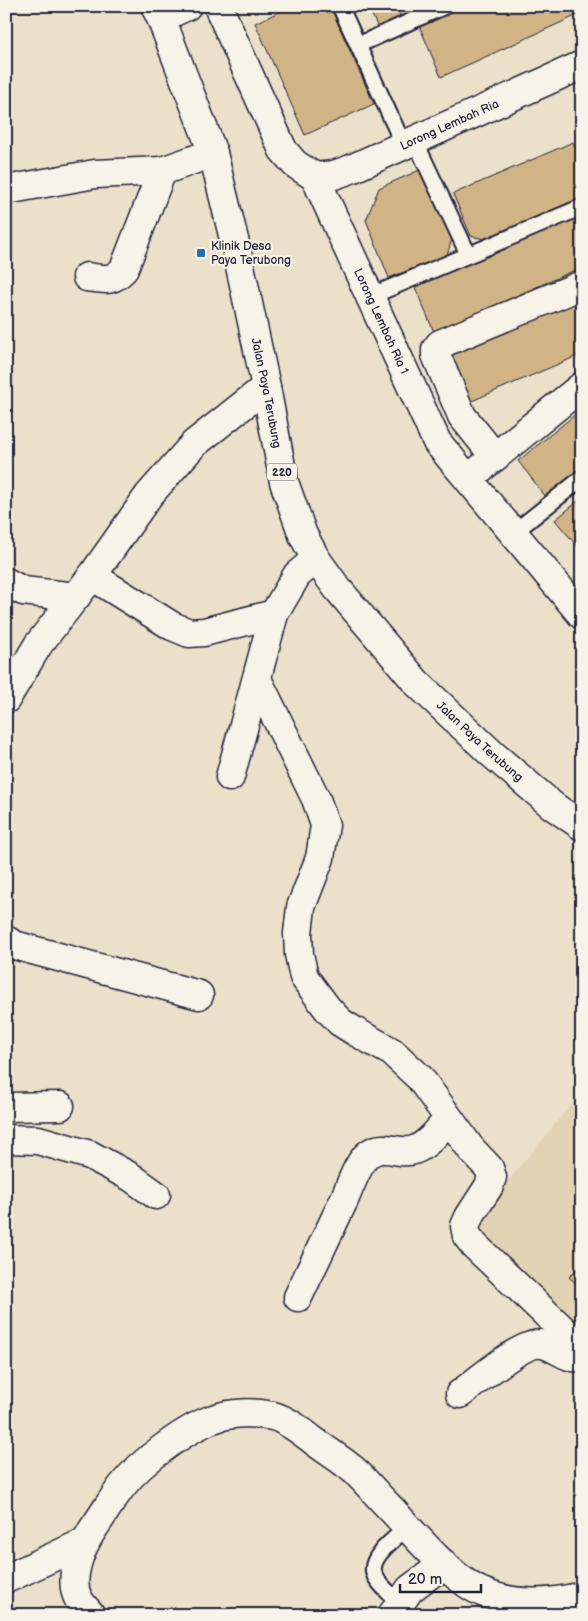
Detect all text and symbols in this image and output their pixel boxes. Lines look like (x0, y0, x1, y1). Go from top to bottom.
street label: Lorong Lembah Ria (398, 96, 501, 153)
place label: Klinik Desa Paya Terubong (211, 239, 291, 268)
marker: Klinik Desa Paya Terubong (195, 247, 207, 259)
street label: Lorong Lembah Ria 1 (351, 266, 412, 376)
street label: Jalan Paya Terubung (248, 336, 285, 449)
road number: 220 (267, 464, 297, 481)
street label: Jalan Paya Terubung (433, 698, 526, 785)
scale bar (400, 1561, 482, 1593)
text: 20 m (408, 1570, 442, 1589)

